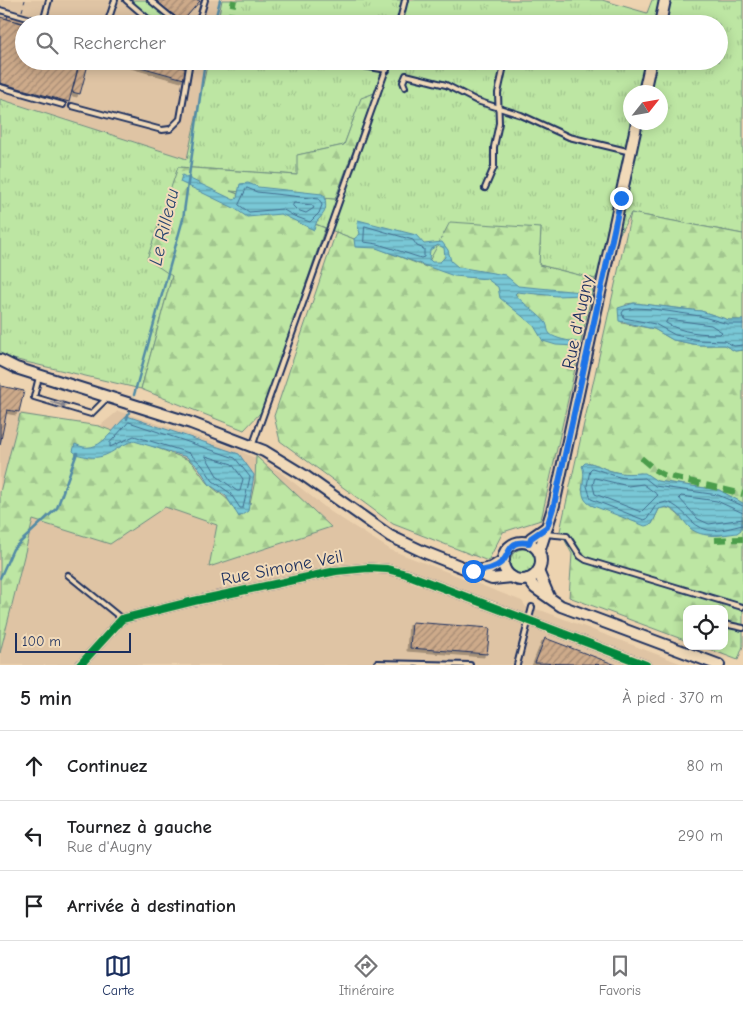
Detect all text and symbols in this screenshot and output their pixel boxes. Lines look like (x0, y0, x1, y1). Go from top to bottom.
search box (15, 15, 728, 70)
icon: search (33, 29, 61, 57)
text: Rechercher (73, 32, 166, 54)
north arrow (623, 85, 668, 130)
water label: Le Rilleau (144, 186, 184, 268)
route end (610, 187, 633, 210)
street label: Rue d'Augny (558, 272, 598, 371)
one-way arrow (50, 400, 66, 410)
street label: Rue Simone Veil (219, 546, 345, 590)
route start (462, 560, 485, 583)
map controls (683, 605, 728, 650)
button: locate (683, 605, 728, 650)
scale bar (15, 630, 131, 653)
text: 100 m (22, 633, 61, 650)
text: 5 min (20, 686, 72, 710)
text: À pied · 370 m (622, 689, 723, 707)
icon: ahead (20, 752, 48, 780)
text: Continuez (67, 755, 147, 777)
text: 80 m (686, 757, 723, 775)
text: Tournez à gauche (67, 816, 212, 838)
icon: left (20, 822, 48, 850)
text: 290 m (678, 827, 723, 845)
text: Rue d'Augny (67, 838, 152, 856)
icon: arrive (20, 892, 48, 920)
text: Arrivée à destination (67, 895, 236, 917)
tab: Carte (102, 952, 134, 999)
tab: Itinéraire (339, 952, 394, 999)
tab: Favoris (599, 952, 641, 999)

